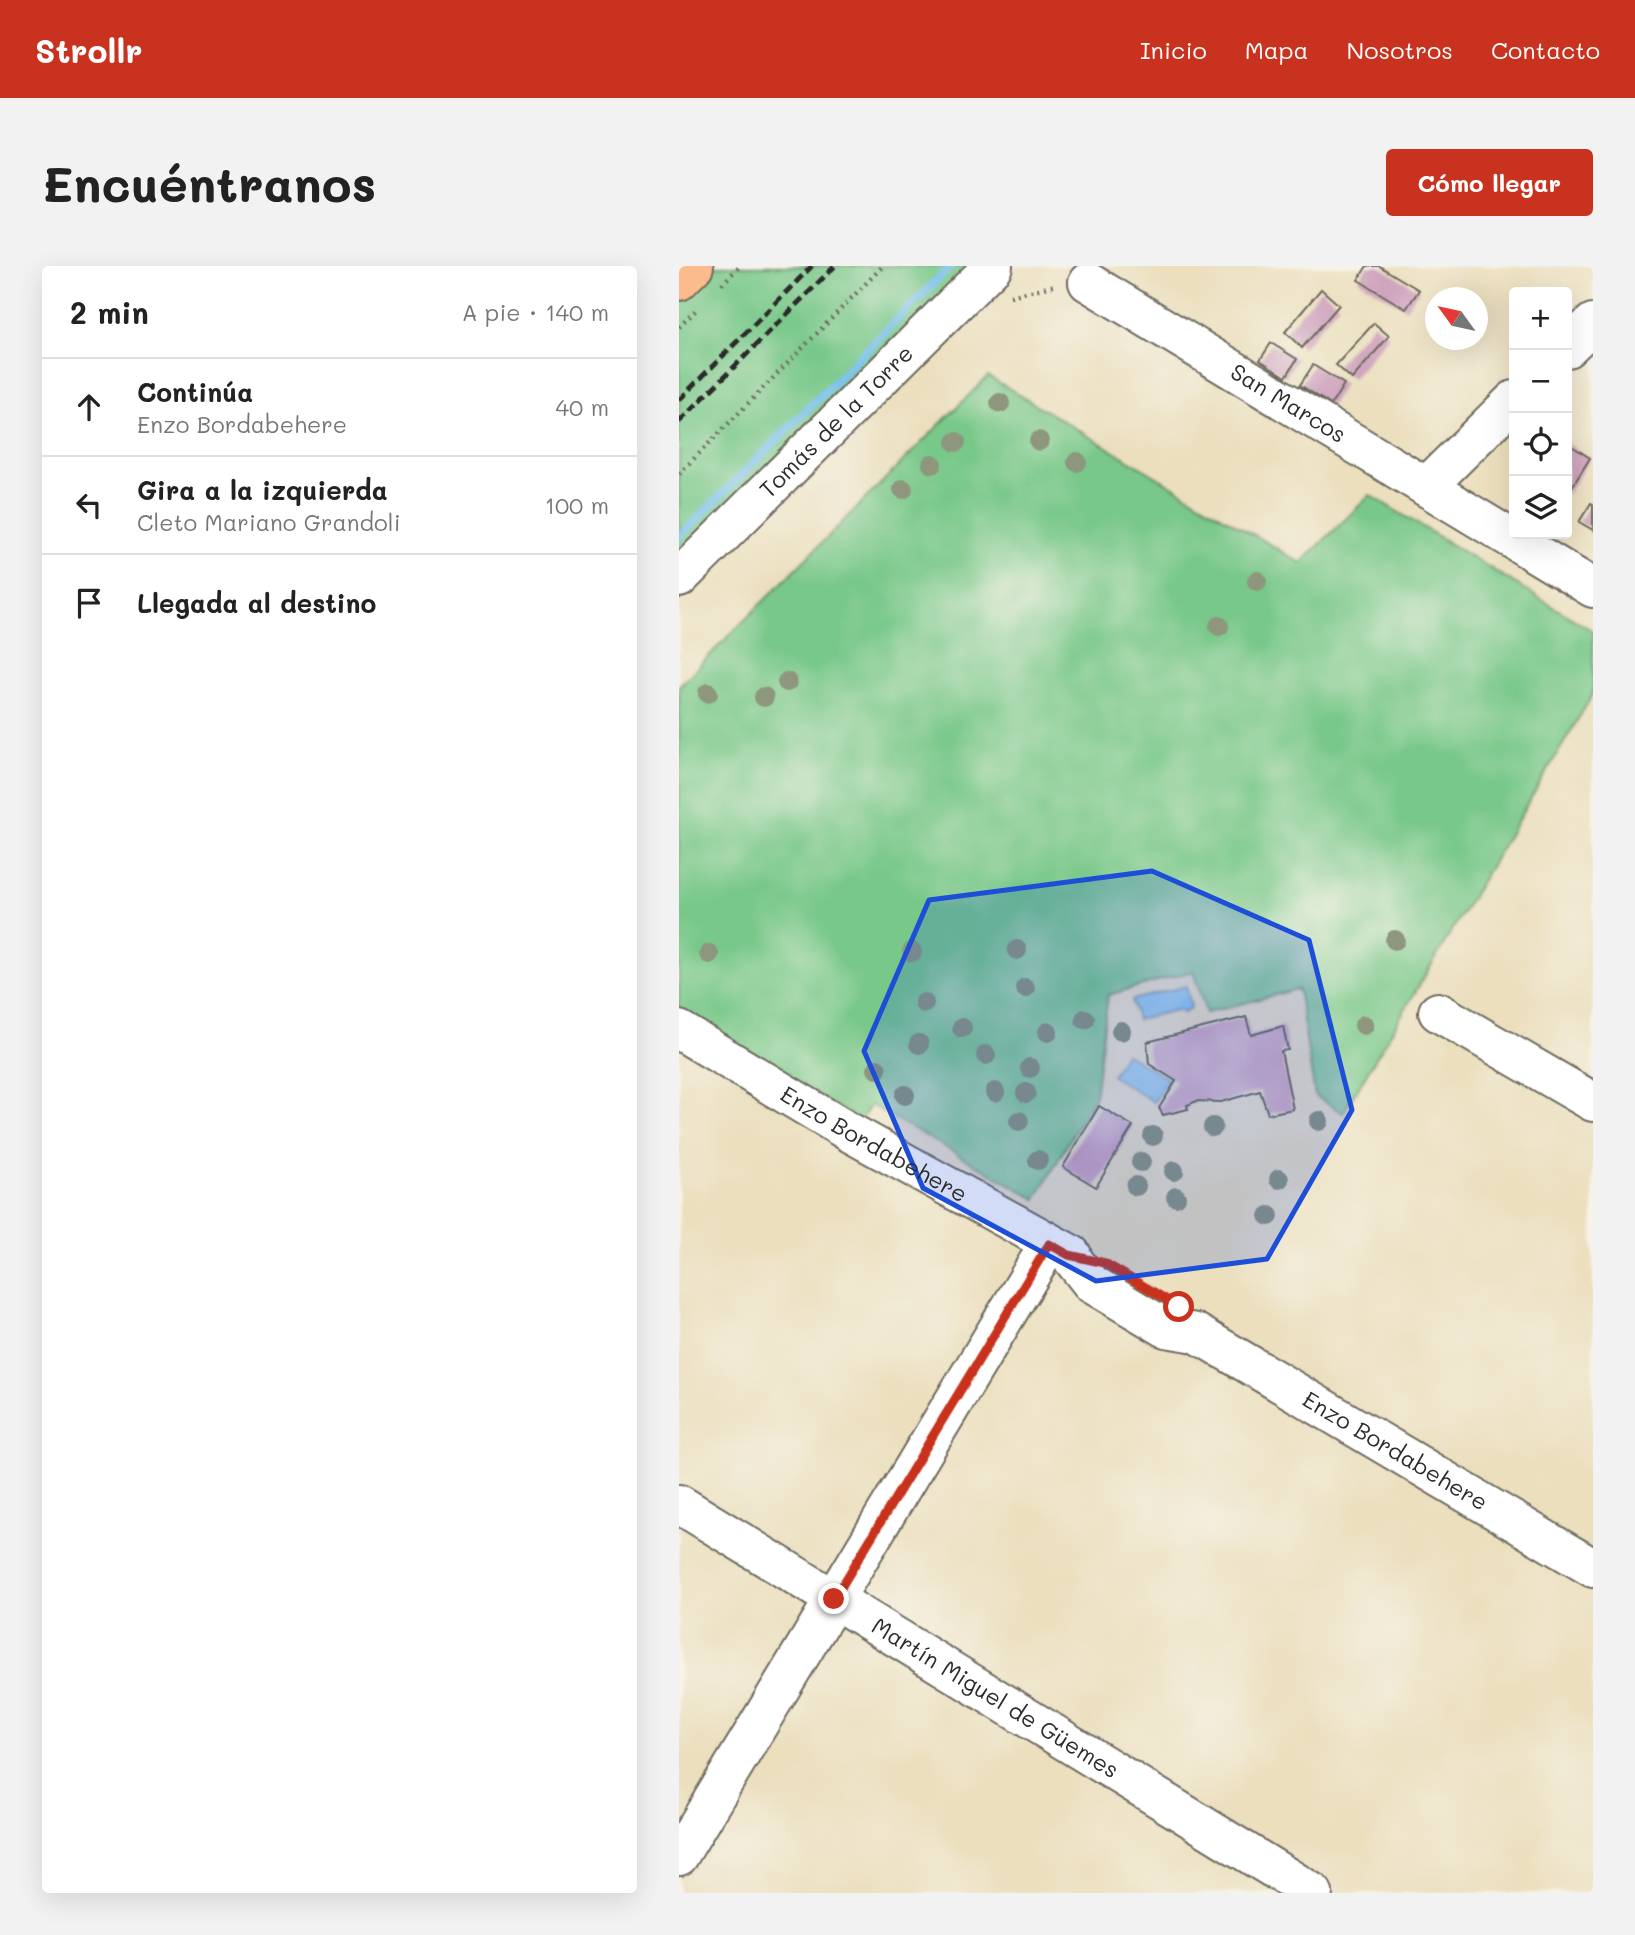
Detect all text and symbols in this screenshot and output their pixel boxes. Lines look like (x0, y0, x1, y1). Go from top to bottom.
text: Strollr (35, 28, 143, 71)
text: Inicio (1140, 34, 1207, 65)
text: Mapa (1245, 34, 1309, 65)
text: Nosotros (1347, 34, 1453, 65)
text: Contacto (1491, 34, 1600, 65)
button: Cómo llegar (1386, 149, 1593, 216)
text: Encuéntranos (42, 151, 376, 214)
north arrow (1425, 287, 1488, 350)
map controls (1509, 287, 1572, 539)
button: + (1509, 287, 1572, 350)
text: 2 min (70, 292, 149, 332)
text: A pie · 140 m (462, 297, 609, 327)
street label: Tomás de la Torre (752, 338, 919, 504)
button: − (1509, 350, 1572, 413)
street label: San Marcos (1225, 356, 1352, 449)
text: Continúa (137, 375, 253, 409)
icon: ahead (70, 388, 108, 426)
text: 40 m (556, 392, 609, 422)
text: Enzo Bordabehere (137, 409, 347, 439)
button: locate (1509, 413, 1572, 476)
text: Gira a la izquierda (137, 473, 388, 507)
button: layers (1509, 476, 1572, 539)
icon: left (70, 486, 108, 524)
text: 100 m (545, 490, 609, 520)
text: Cleto Mariano Grandoli (137, 507, 401, 537)
icon: arrive (70, 584, 108, 622)
text: Llegada al destino (137, 586, 376, 620)
street label: Enzo Bordabehere (776, 1079, 973, 1208)
route start (1163, 1291, 1194, 1322)
street label: Enzo Bordabehere (1298, 1384, 1494, 1516)
route end (818, 1583, 849, 1614)
street label: Martín Miguel de Güemes (867, 1610, 1125, 1784)

